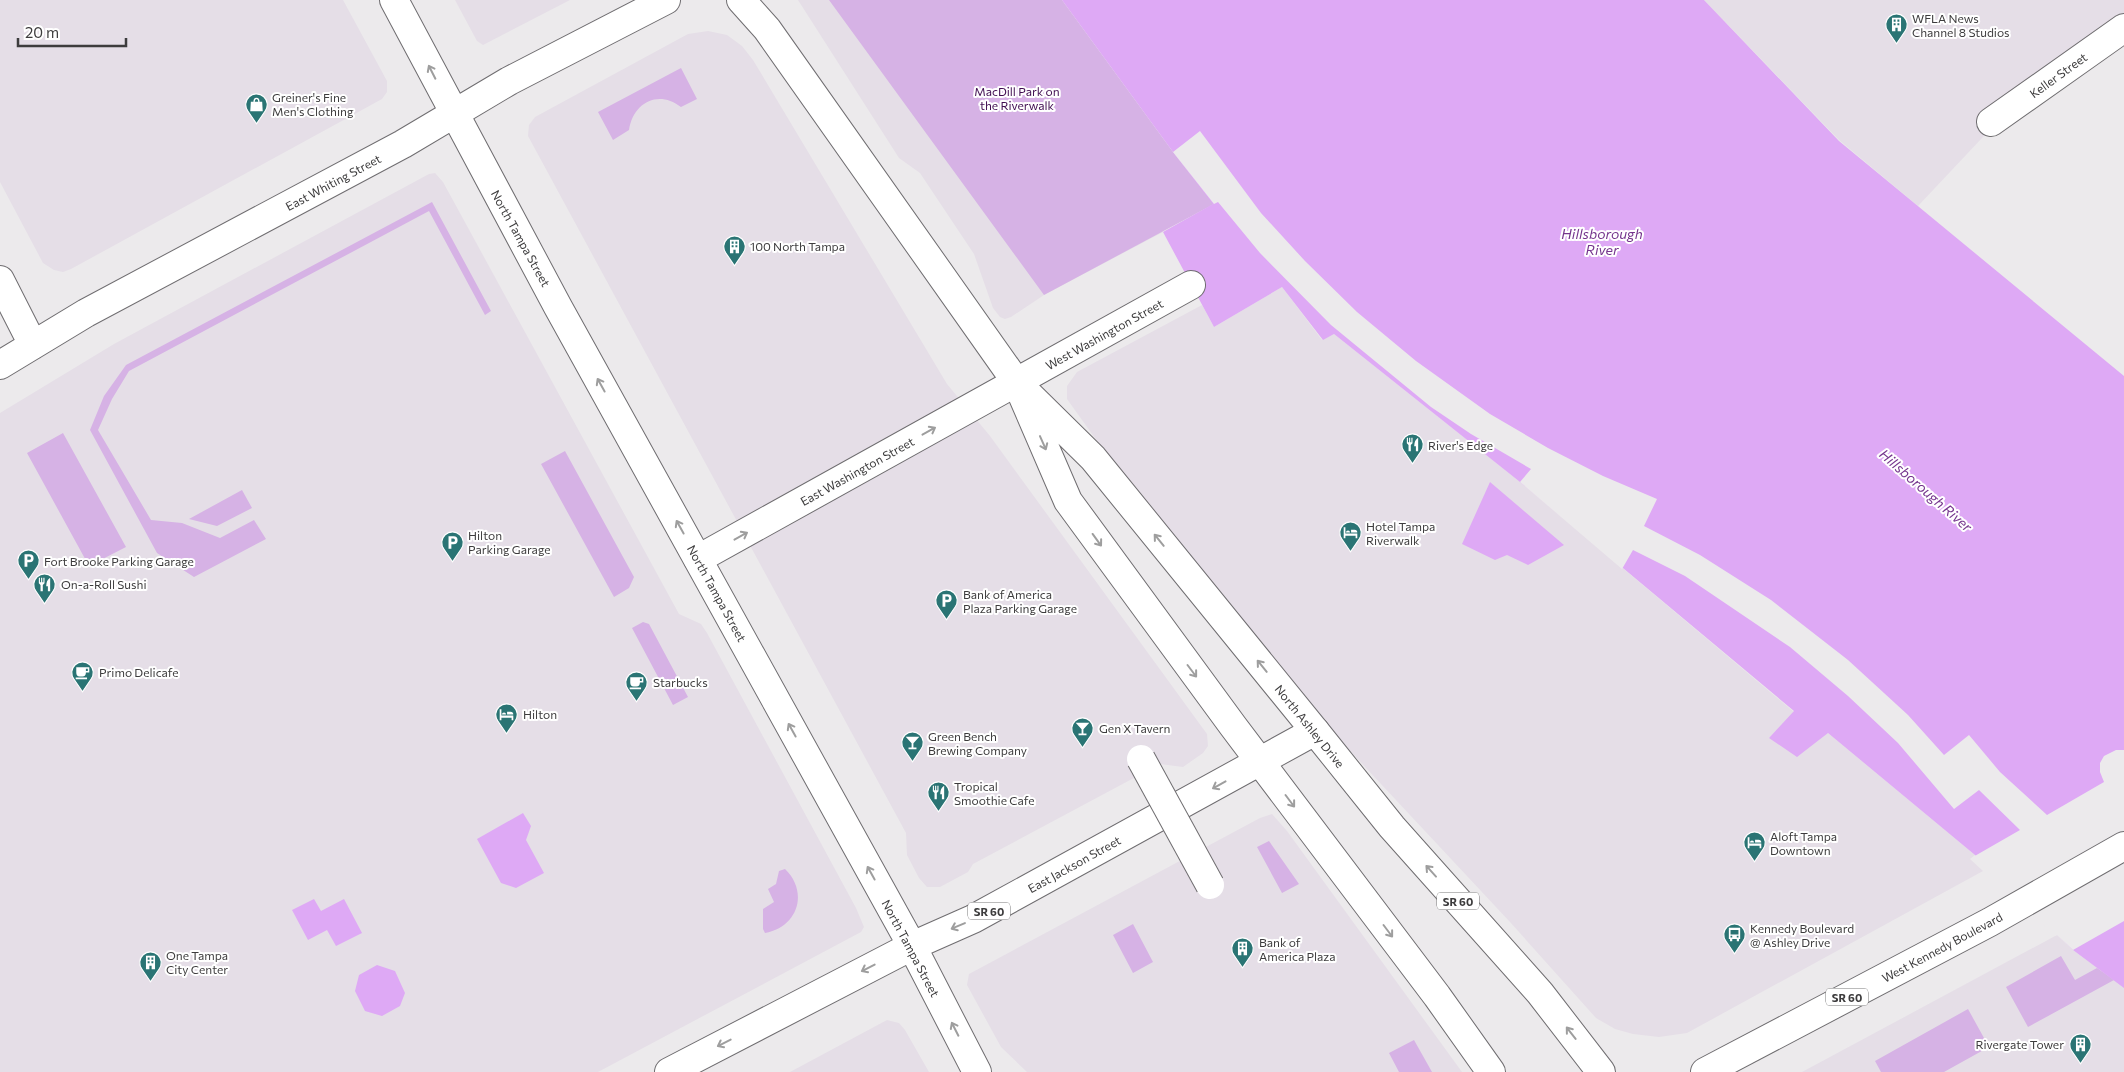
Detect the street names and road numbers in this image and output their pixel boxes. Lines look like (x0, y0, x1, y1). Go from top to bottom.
street label: Keller Street (2027, 49, 2089, 100)
street label: East Whiting Street (283, 151, 383, 213)
street label: North Tampa Street (489, 187, 553, 289)
street label: West Washington Street (1043, 296, 1165, 372)
street label: East Washington Street (798, 434, 916, 508)
street label: North Tampa Street (685, 542, 749, 644)
street label: North Ashley Drive (1272, 682, 1348, 770)
street label: East Jackson Street (1025, 833, 1123, 896)
road number: SR 60 (1437, 892, 1479, 909)
street label: North Tampa Street (879, 897, 943, 999)
road number: SR 60 (968, 902, 1010, 919)
street label: West Kennedy Boulevard (1879, 909, 2005, 985)
road number: SR 60 (1826, 989, 1868, 1006)

